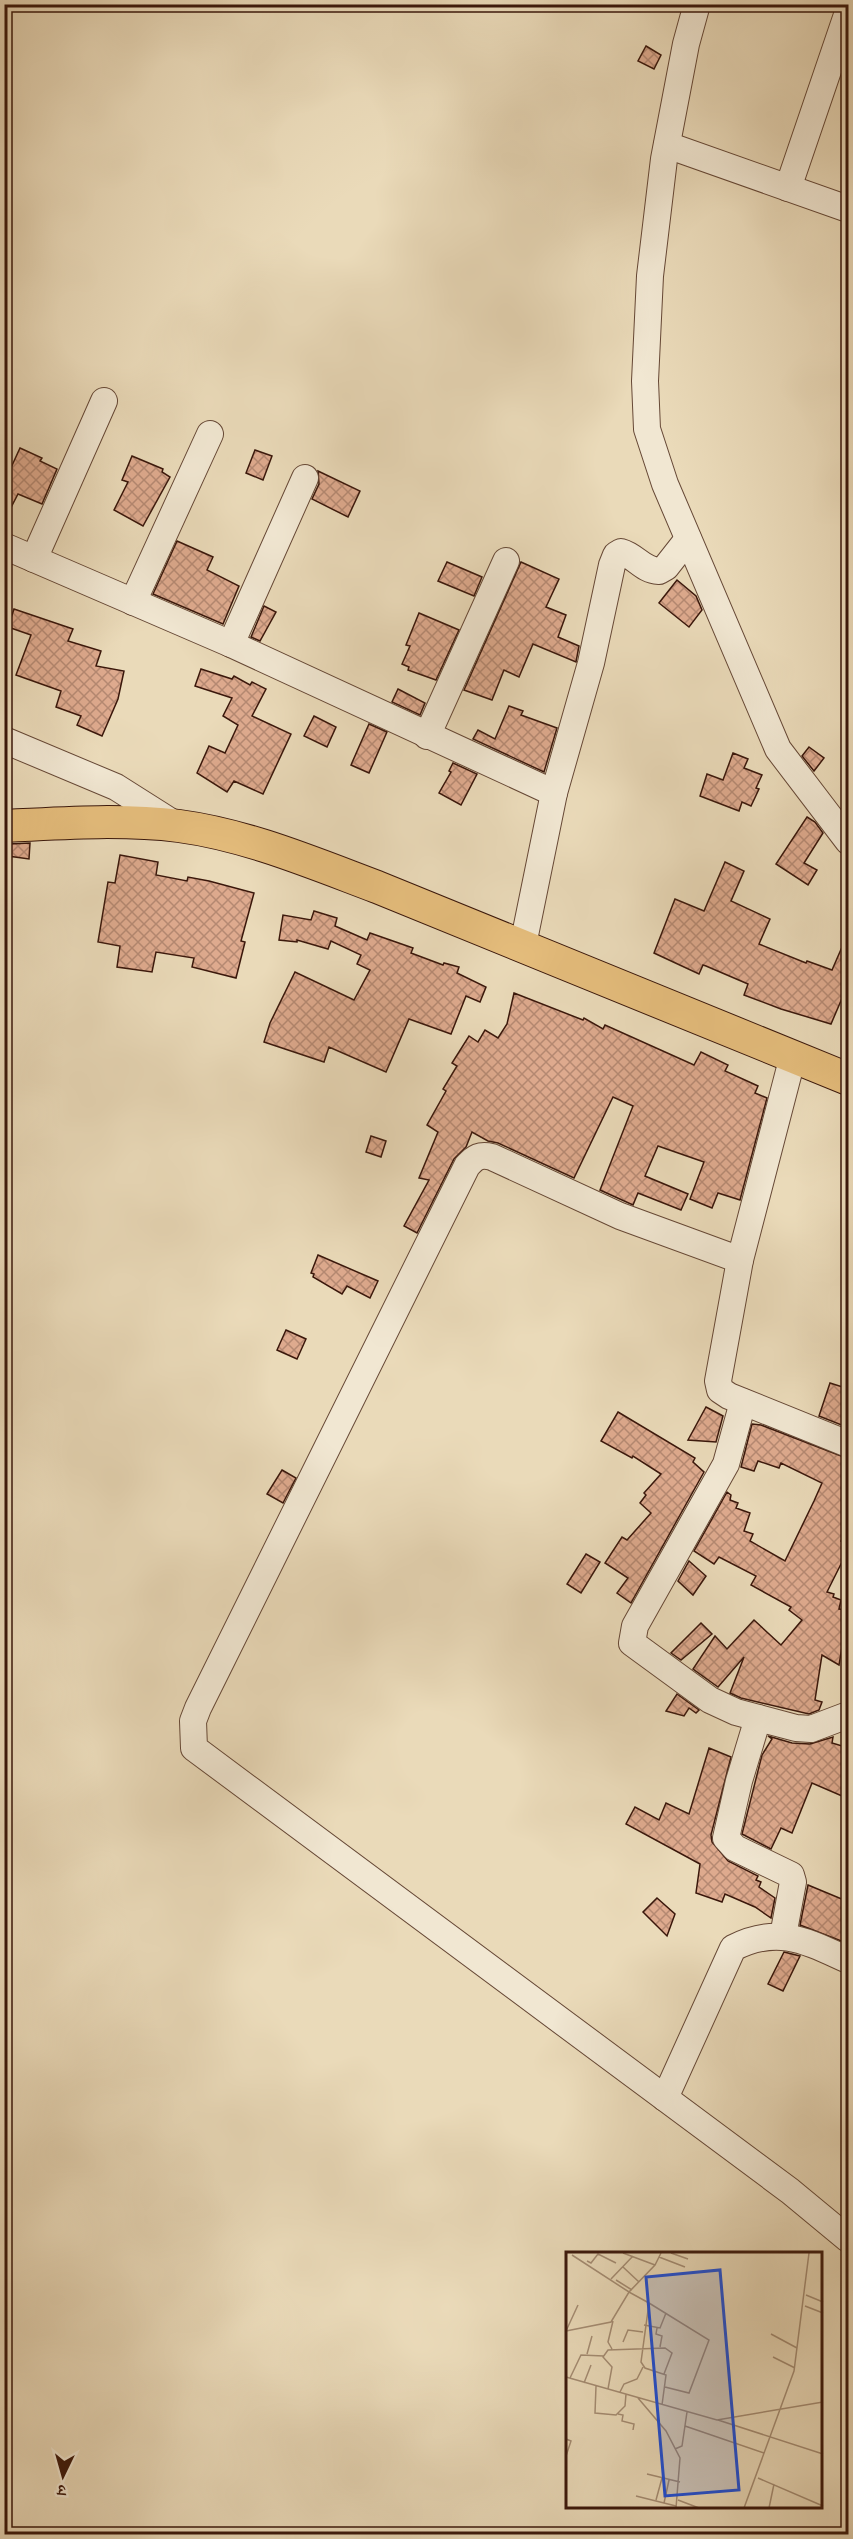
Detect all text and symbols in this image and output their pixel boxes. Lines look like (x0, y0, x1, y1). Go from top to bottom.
inset map (566, 2252, 823, 2509)
north arrow (33, 2446, 93, 2506)
text: उ (55, 2479, 68, 2500)

